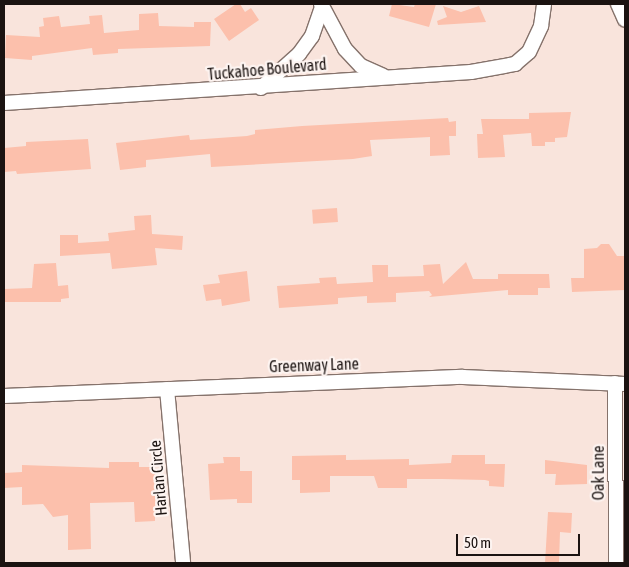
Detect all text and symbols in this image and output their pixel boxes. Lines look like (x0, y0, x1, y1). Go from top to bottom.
street label: Tuckahoe Boulevard (207, 54, 327, 84)
street label: Greenway Lane (269, 354, 359, 376)
street label: Harlan Circle (145, 439, 171, 517)
street label: Oak Lane (588, 446, 608, 500)
scale bar (459, 524, 583, 556)
text: 50 m (464, 534, 491, 551)

